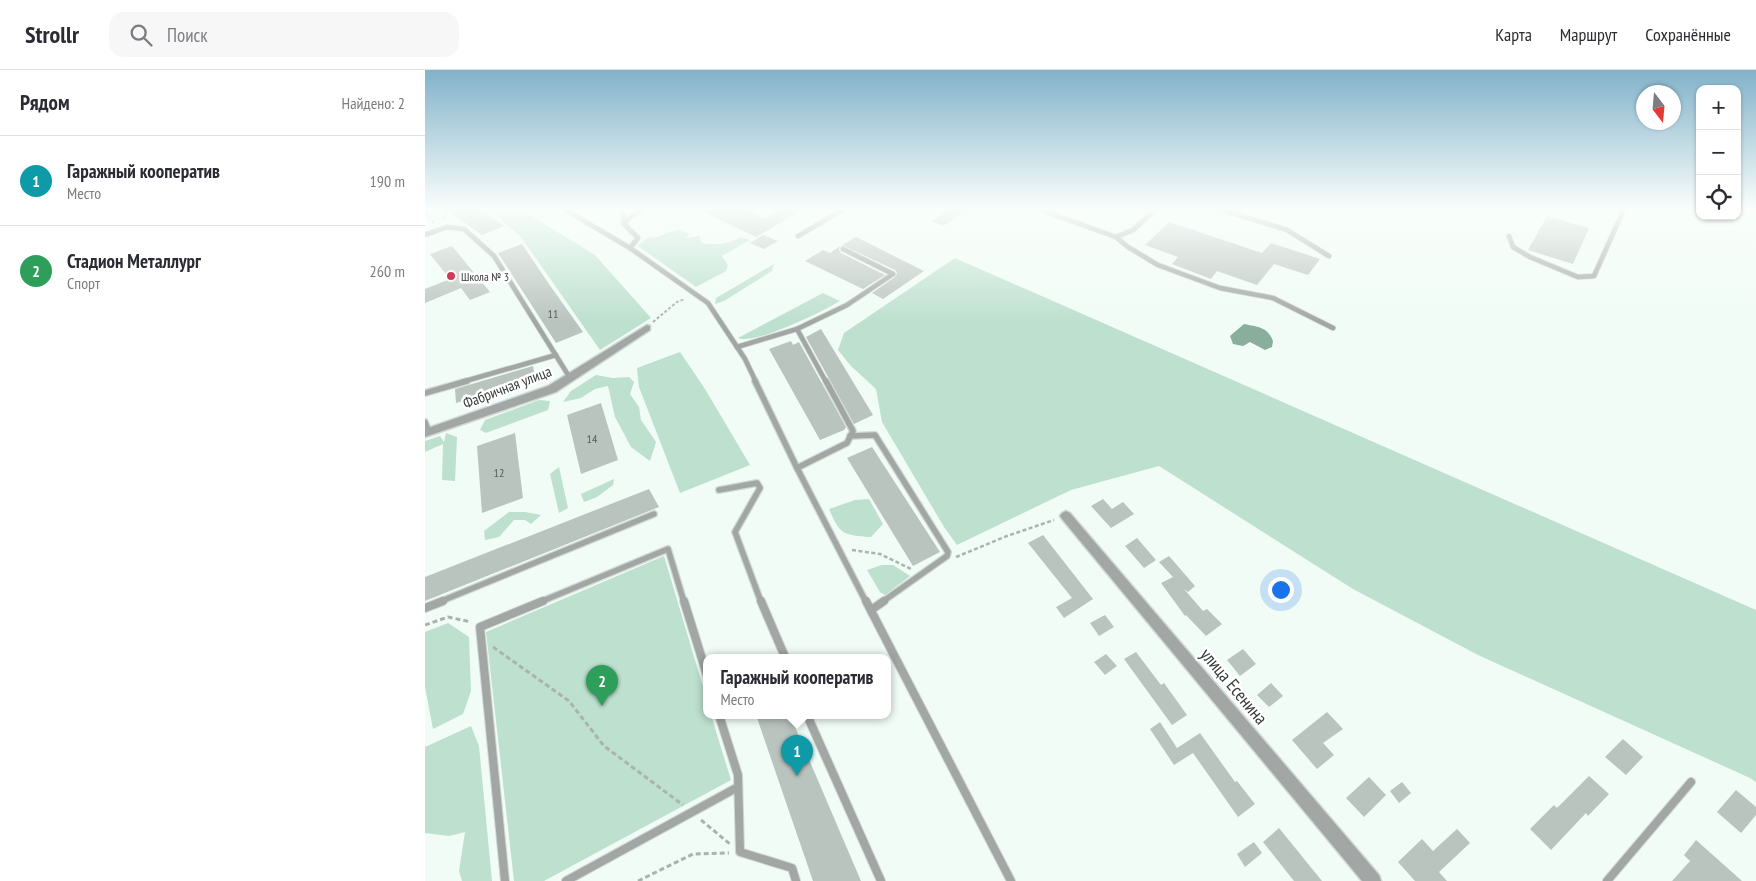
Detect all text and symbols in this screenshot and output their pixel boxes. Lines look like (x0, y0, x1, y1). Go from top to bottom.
search box (109, 12, 459, 57)
text: Strollr (25, 19, 79, 50)
icon: search (127, 21, 155, 49)
text: Поиск (167, 23, 208, 47)
text: Карта (1495, 23, 1532, 46)
text: Маршрут (1560, 23, 1617, 46)
text: Сохранённые (1645, 23, 1731, 46)
north arrow (1636, 85, 1681, 130)
map controls (1696, 85, 1741, 220)
button: + (1696, 85, 1741, 130)
text: Рядом (20, 89, 70, 116)
text: Найдено: 2 (342, 93, 405, 113)
button: − (1696, 130, 1741, 175)
text: Гаражный кооператив (67, 159, 220, 183)
text: 1 (32, 171, 40, 191)
text: 190 m (370, 171, 405, 191)
button: locate (1696, 175, 1741, 220)
text: Место (67, 183, 101, 203)
text: Стадион Металлург (67, 249, 201, 273)
text: 2 (32, 261, 40, 281)
text: 260 m (370, 261, 405, 281)
place label: Школа № 3 (461, 269, 509, 284)
marker: Школа № 3 (445, 270, 457, 282)
text: Спорт (67, 273, 100, 293)
house number: 11 (548, 306, 558, 321)
street label: Фабричная улица (460, 361, 554, 413)
house number: 14 (587, 431, 598, 446)
house number: 12 (494, 465, 504, 480)
your location (1268, 577, 1294, 603)
street label: улица Есенина (1195, 643, 1273, 729)
popup (703, 654, 891, 719)
pin: 2 (586, 665, 618, 706)
text: Гаражный кооператив (720, 665, 874, 689)
text: Место (720, 689, 755, 709)
pin: 1 (781, 735, 813, 776)

